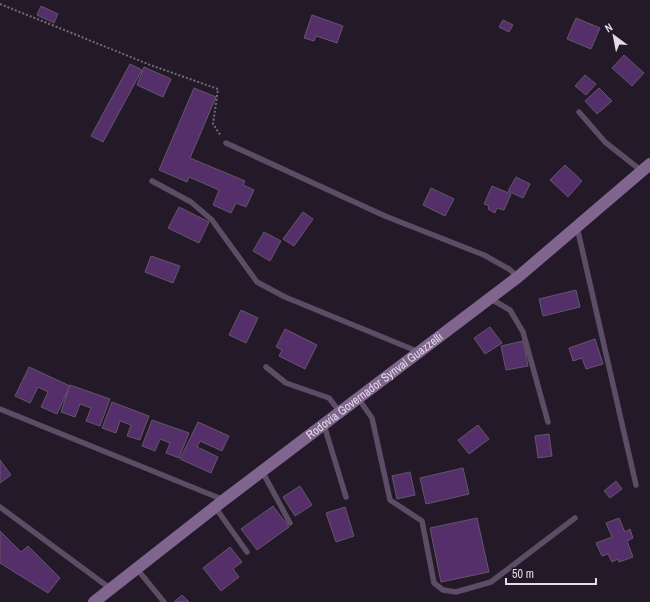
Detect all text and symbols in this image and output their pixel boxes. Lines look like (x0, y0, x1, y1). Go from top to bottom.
north arrow (594, 16, 634, 56)
text: N (602, 20, 615, 35)
street label: Rodovia Governador Synval Guazzelli (303, 329, 446, 443)
scale bar (506, 560, 596, 586)
text: 50 m (512, 566, 534, 582)

